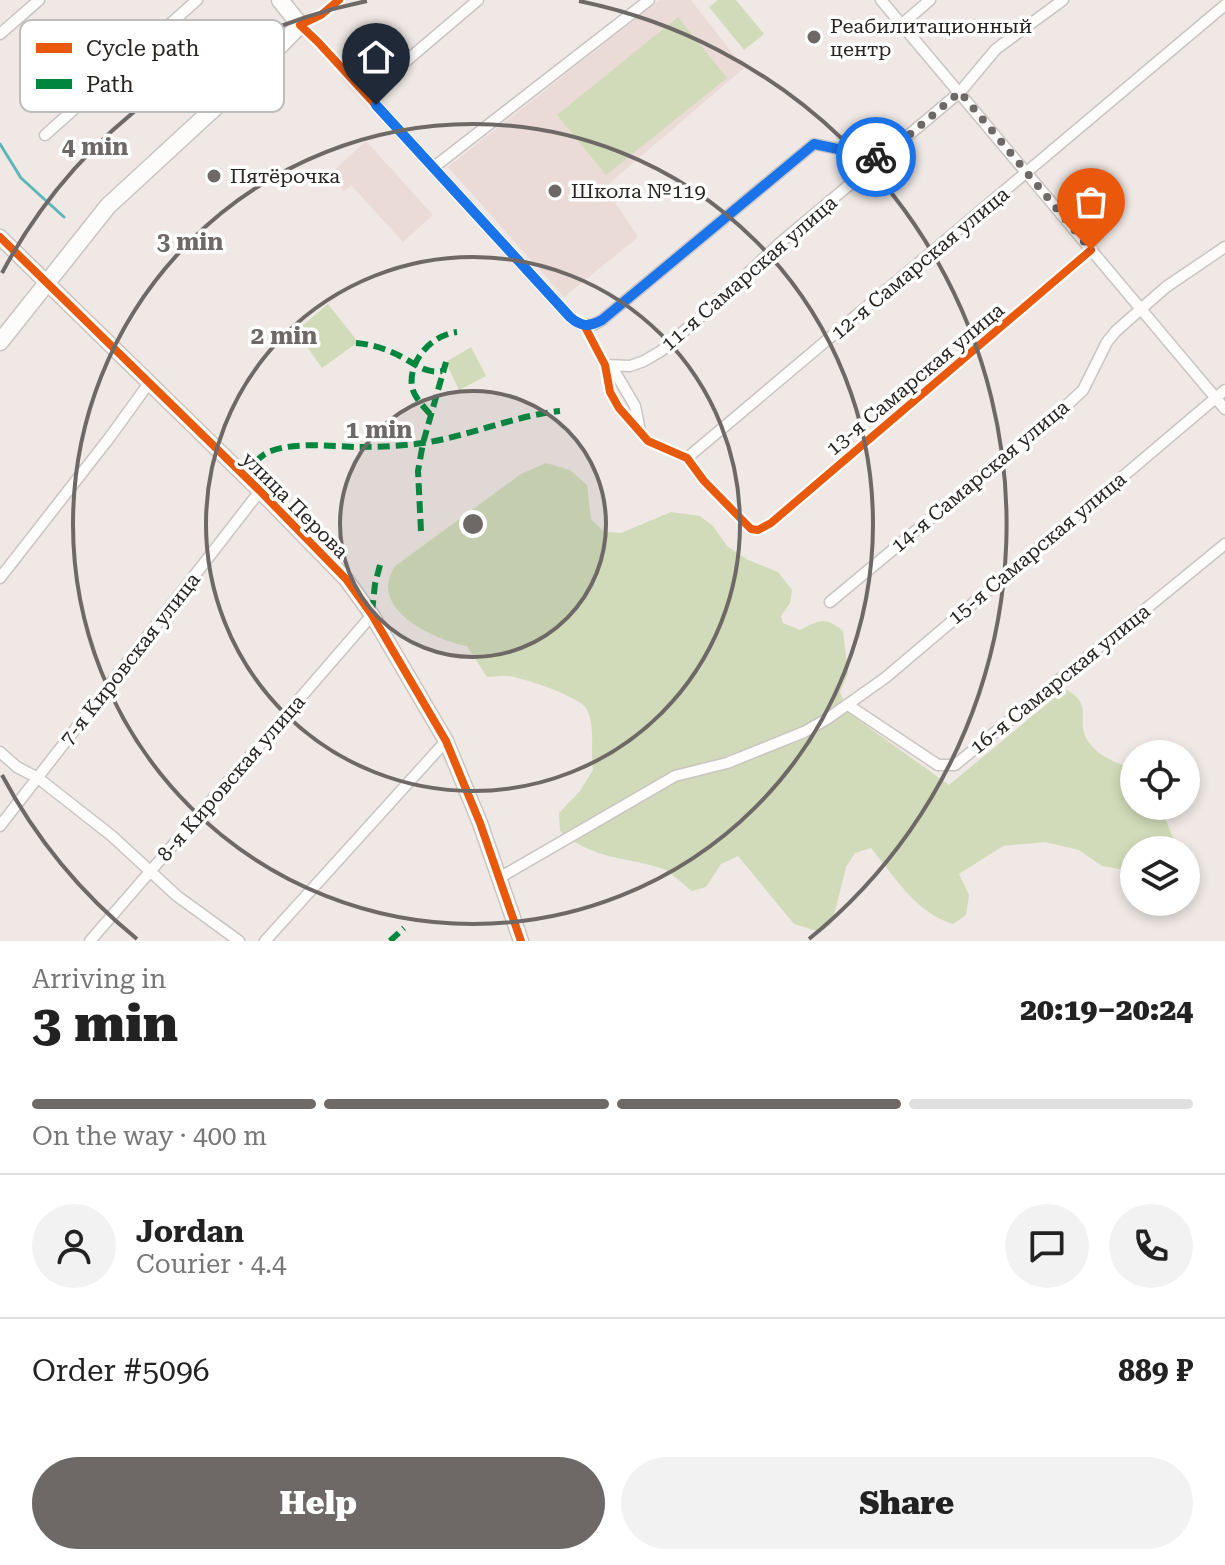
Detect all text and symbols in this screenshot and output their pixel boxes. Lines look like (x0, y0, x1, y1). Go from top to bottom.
place label: Реабилитационный центр (830, 14, 1032, 61)
legend (20, 20, 284, 112)
pin (342, 23, 410, 105)
marker: Реабилитационный центр (805, 28, 823, 46)
icon: home (354, 35, 398, 79)
text: Cycle path (86, 36, 200, 61)
text: Path (86, 72, 134, 97)
courier (836, 117, 916, 197)
text: 4 min (62, 133, 128, 161)
icon: bike (854, 135, 898, 179)
place label: Пятёрочка (230, 164, 340, 188)
marker: Пятёрочка (205, 167, 223, 185)
pin (1057, 168, 1125, 250)
place label: Школа №119 (571, 179, 706, 203)
icon: bag (1069, 180, 1113, 224)
marker: Школа №119 (546, 182, 564, 200)
street label: 12-я Самарская улица (826, 182, 1014, 344)
street label: 11-я Самарская улица (656, 190, 842, 356)
text: 3 min (157, 228, 223, 256)
street label: 13-я Самарская улица (821, 298, 1009, 460)
text: 2 min (251, 322, 317, 350)
street label: 14-я Самарская улица (886, 395, 1074, 557)
text: 1 min (346, 416, 412, 444)
street label: улица Перова (237, 447, 353, 563)
street label: 15-я Самарская улица (943, 467, 1131, 629)
centre of rings (459, 510, 487, 538)
street label: 7-я Кировская улица (55, 568, 205, 750)
street label: 16-я Самарская улица (965, 599, 1155, 759)
street label: 8-я Кировская улица (152, 690, 310, 866)
map controls (1120, 740, 1200, 916)
button: locate (1120, 740, 1200, 820)
button: layers (1120, 836, 1200, 916)
text: Arriving in (32, 964, 166, 994)
text: 20:19–20:24 (1020, 992, 1193, 1027)
text: 3 min (32, 993, 178, 1054)
text: On the way · 400 m (32, 1121, 267, 1151)
button: person (32, 1204, 116, 1288)
button: chat (1005, 1204, 1089, 1288)
button: phone (1109, 1204, 1193, 1288)
text: Jordan (136, 1214, 244, 1249)
text: Courier · 4.4 (136, 1249, 286, 1279)
text: Order #5096 (32, 1353, 210, 1388)
text: 889 ₽ (1118, 1353, 1193, 1388)
button: Help (32, 1457, 605, 1549)
button: Share (621, 1457, 1193, 1549)

